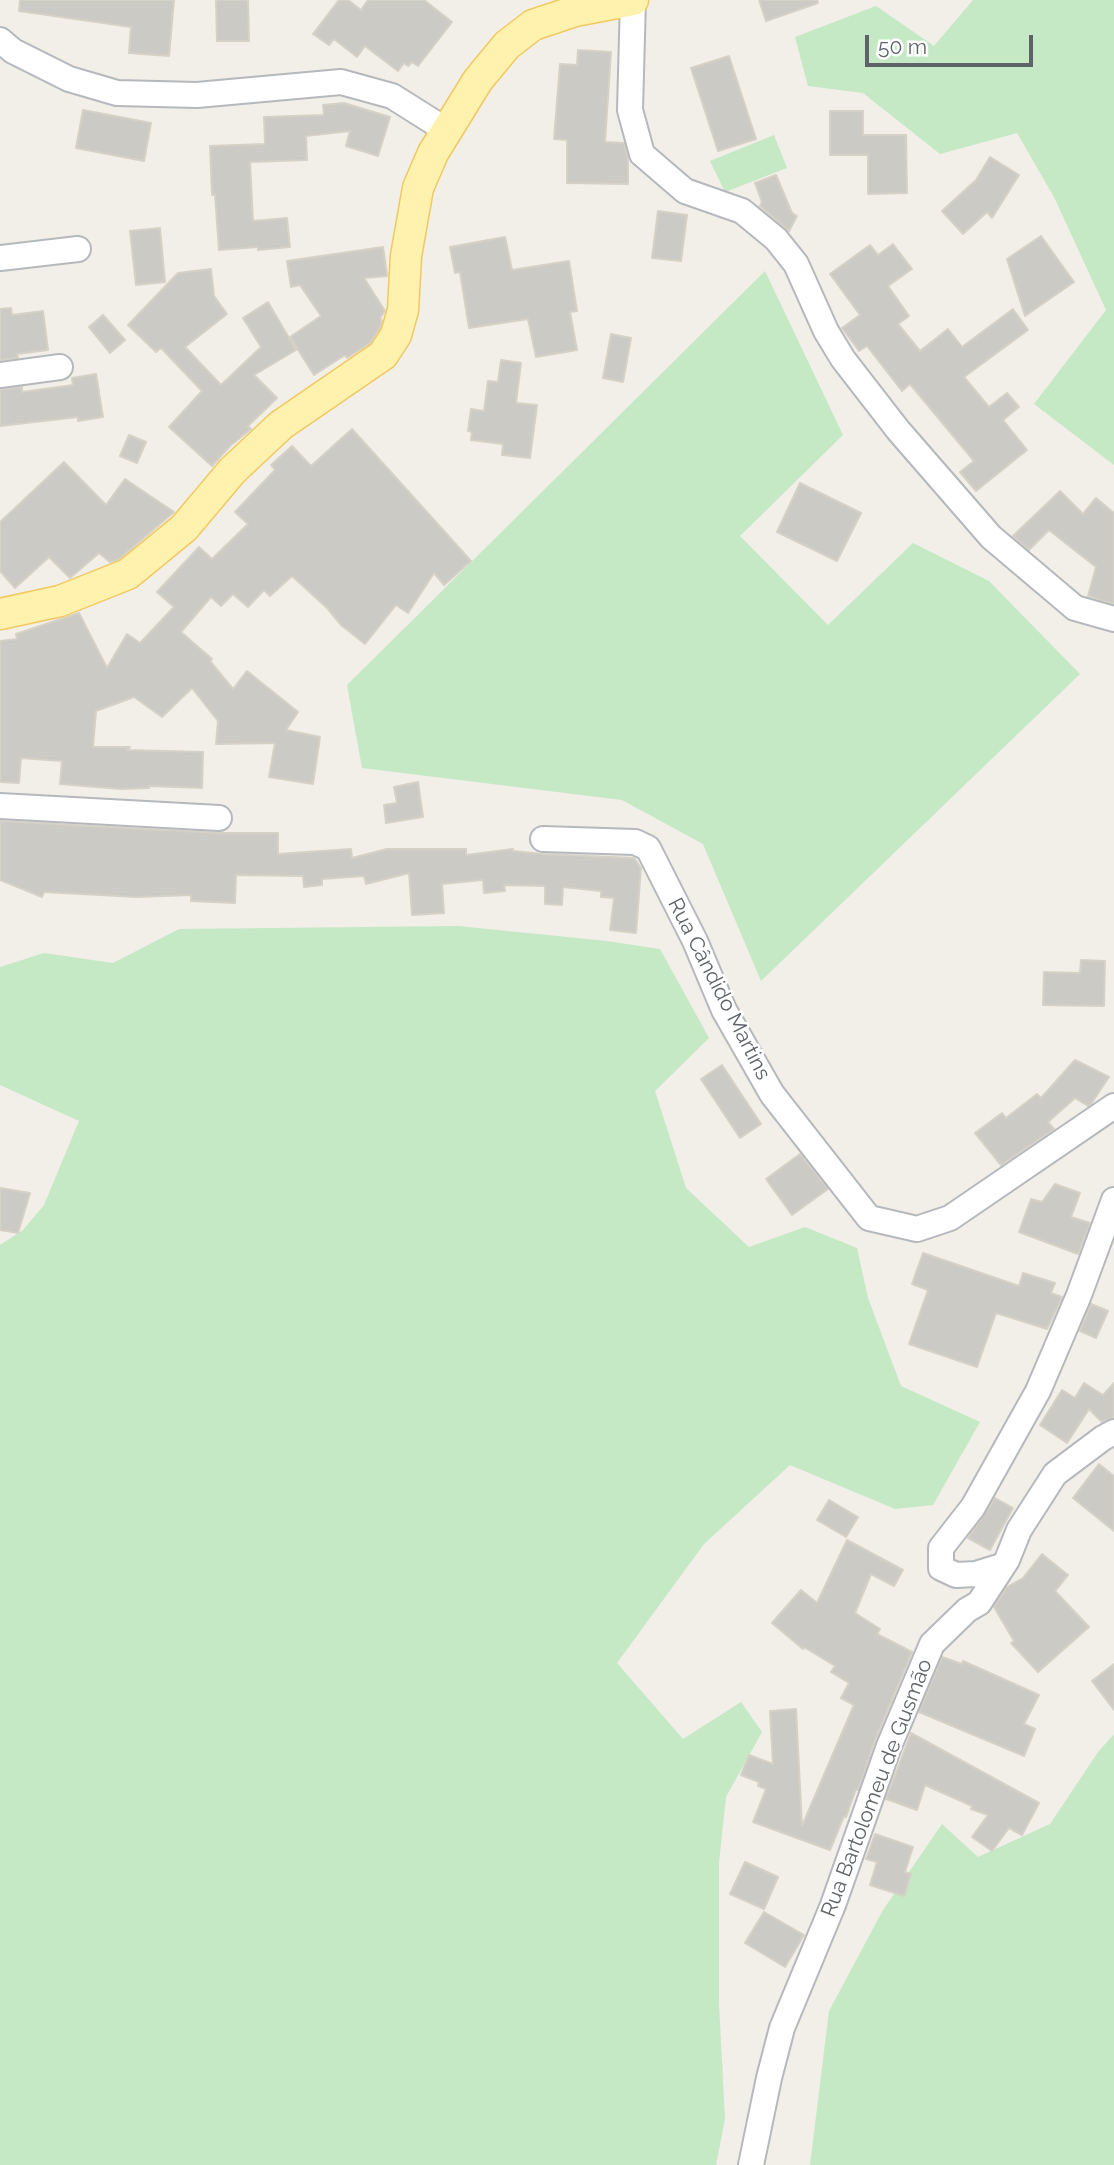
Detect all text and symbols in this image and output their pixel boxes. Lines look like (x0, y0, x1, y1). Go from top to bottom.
scale bar (869, 21, 1037, 65)
text: 50 m (878, 34, 927, 59)
street label: Rua Cândido Martins (662, 894, 776, 1084)
street label: Rua Bartolomeu de Gusmão (816, 1655, 938, 1921)

